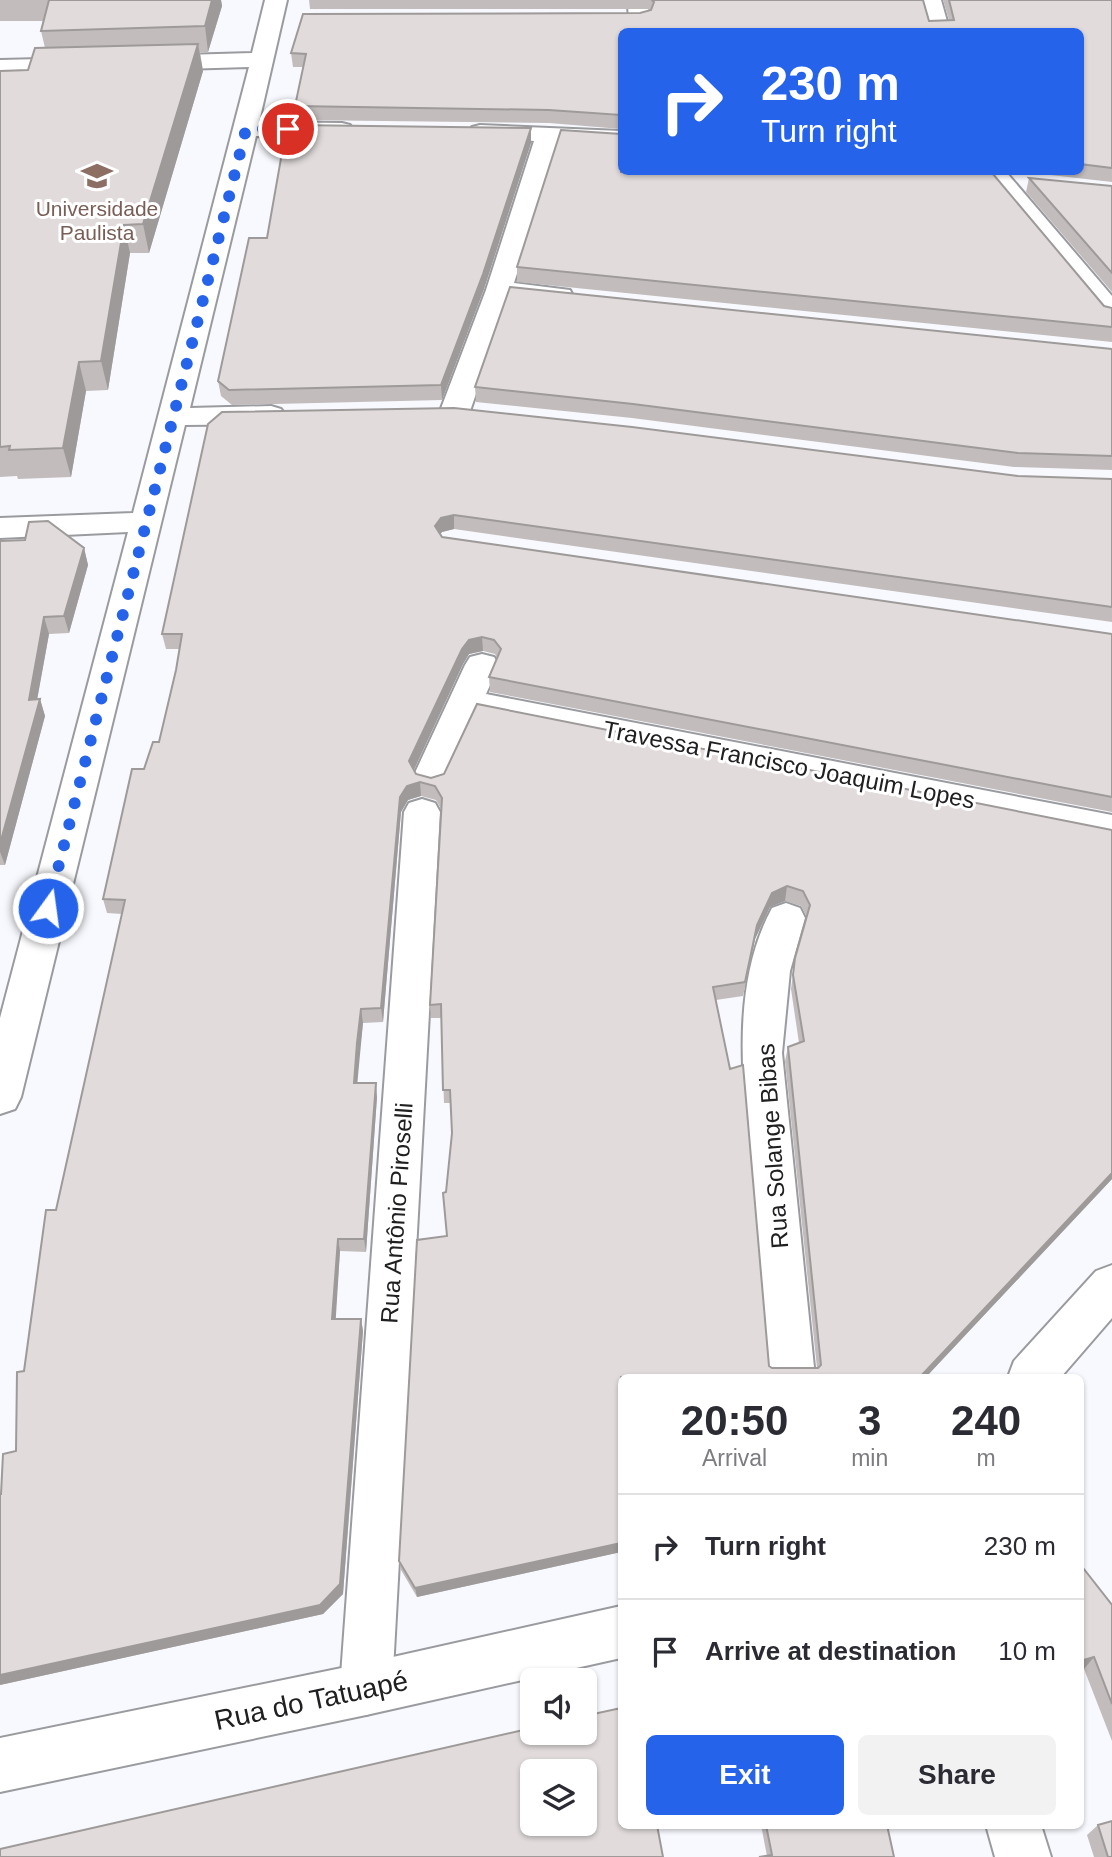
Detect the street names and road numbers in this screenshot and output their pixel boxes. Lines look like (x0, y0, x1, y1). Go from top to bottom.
street label: Travessa Francisco Joaquim Lopes (601, 715, 977, 814)
street label: Rua Solange Bibas (752, 1043, 793, 1249)
street label: Rua Antônio Piroselli (375, 1102, 418, 1324)
street label: Rua do Tatuapé (211, 1665, 411, 1736)

